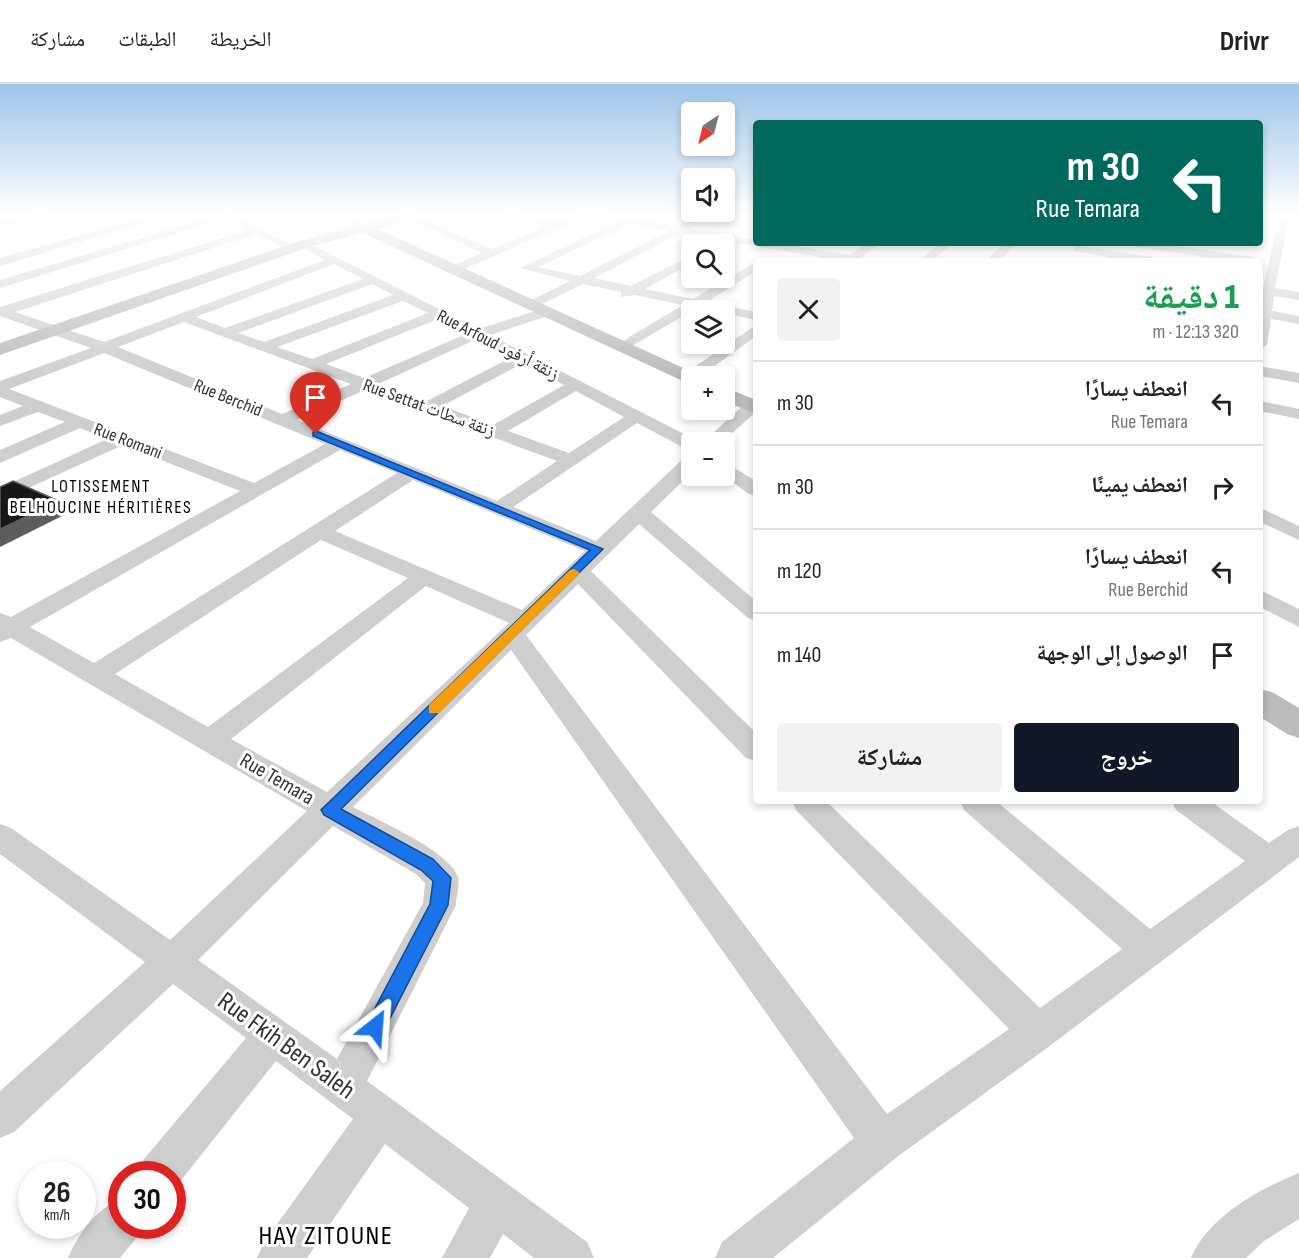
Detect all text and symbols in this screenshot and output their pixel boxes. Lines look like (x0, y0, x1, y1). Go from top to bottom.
text: Drivr (1220, 25, 1269, 58)
text: مشاركة (30, 27, 85, 52)
text: الطبقات (118, 27, 177, 52)
text: الخريطة (210, 27, 271, 52)
north arrow (681, 102, 735, 156)
map controls (681, 102, 735, 486)
text: 30 m (1067, 142, 1140, 193)
icon: left (1161, 144, 1239, 222)
button: sound (681, 168, 735, 222)
text: Rue Temara (1036, 193, 1140, 225)
button: search (681, 234, 735, 288)
text: 1 دقيقة (1143, 276, 1239, 319)
button: close (777, 278, 840, 341)
button: layers (681, 300, 735, 354)
street label: Rue Arfoud زنقة أرفود (433, 305, 563, 385)
text: 320 m · 12:13 (1152, 320, 1239, 344)
button: + (681, 366, 735, 420)
pin (290, 372, 341, 434)
street label: Rue Settat زنقة سطات (360, 374, 498, 442)
street label: Rue Berchid (191, 375, 265, 421)
text: انعطف يسارًا (1085, 376, 1188, 403)
icon: arrive (299, 381, 332, 414)
icon: left (1206, 387, 1239, 420)
text: 30 m (777, 390, 814, 417)
text: Rue Temara (1111, 410, 1188, 434)
street label: Rue Romani (91, 418, 165, 464)
button: − (681, 432, 735, 486)
icon: right (1206, 471, 1239, 504)
text: انعطف يمينًا (1091, 472, 1188, 499)
text: 30 m (777, 474, 814, 501)
district label: LOTISSEMENT BELHOUCINE HÉRITIÈRES (10, 476, 192, 518)
text: انعطف يسارًا (1085, 544, 1188, 571)
icon: left (1206, 555, 1239, 588)
text: 120 m (777, 558, 821, 585)
text: Rue Berchid (1108, 578, 1188, 602)
icon: arrive (1206, 639, 1239, 672)
text: الوصول إلى الوجهة (1036, 640, 1188, 667)
text: 140 m (777, 642, 821, 669)
button: مشاركة (777, 723, 1002, 792)
button: خروج (1014, 723, 1239, 792)
street label: Rue Temara (236, 748, 318, 810)
street label: Rue Fkih Ben Saleh (211, 986, 361, 1106)
position arrow (343, 995, 407, 1059)
speed limit sign: 30 (108, 1161, 186, 1239)
text: 26 (43, 1175, 71, 1211)
text: km/h (44, 1206, 70, 1225)
district label: HAY ZITOUNE (259, 1220, 393, 1252)

